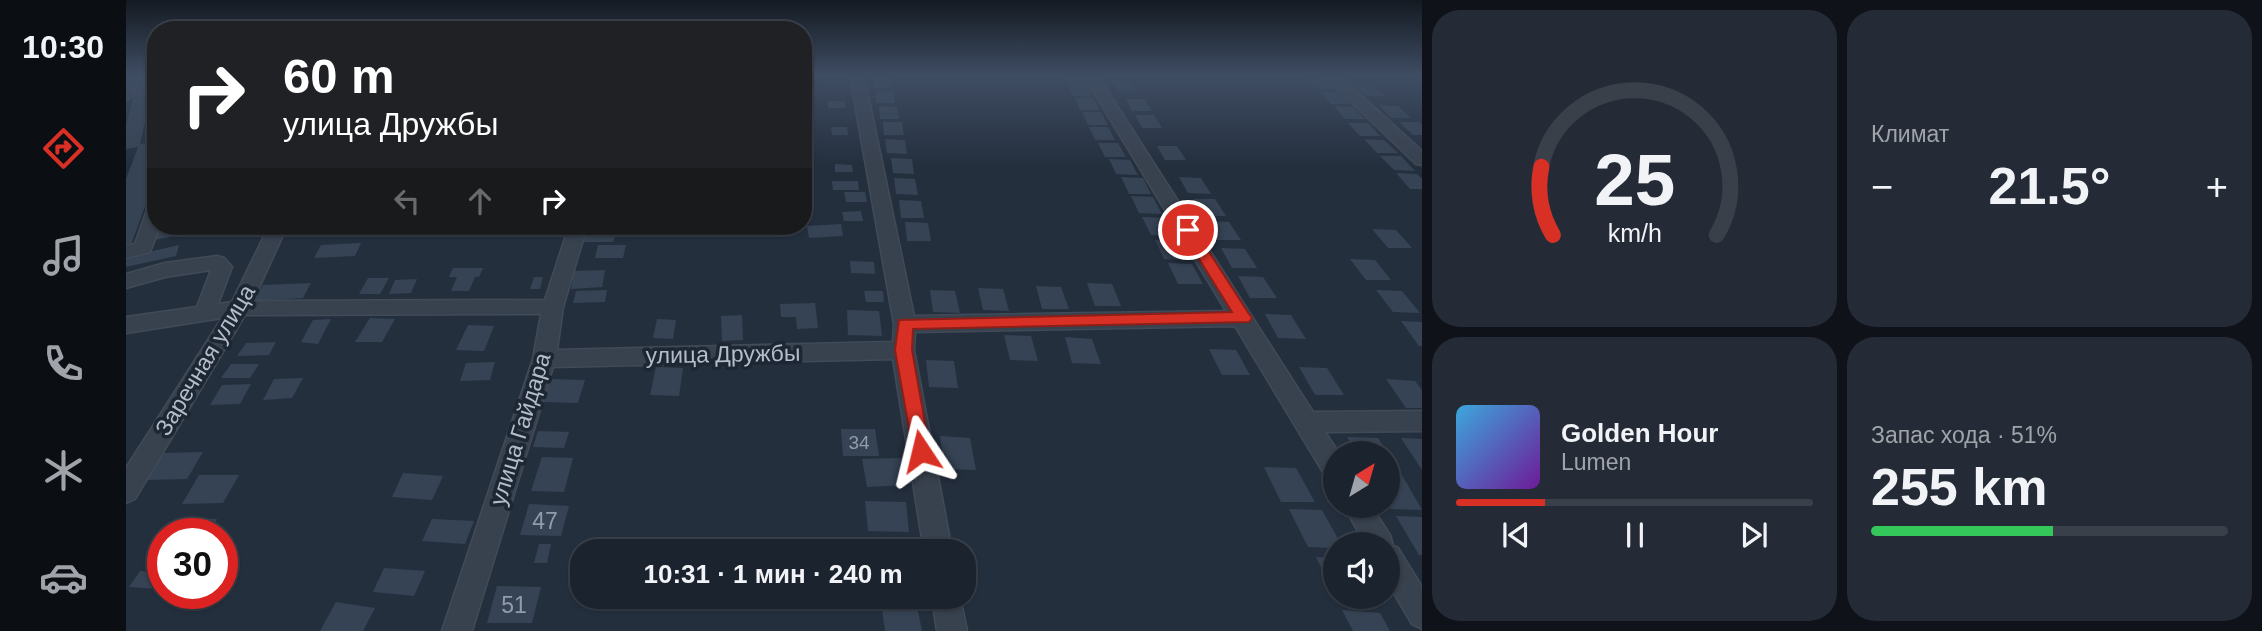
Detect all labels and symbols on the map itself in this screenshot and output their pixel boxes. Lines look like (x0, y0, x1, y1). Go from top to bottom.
pin (1158, 200, 1218, 260)
street label: Заречная улица (150, 280, 260, 440)
street label: улица Дружбы (645, 340, 801, 368)
street label: улица Гайдара (484, 349, 556, 508)
position arrow (884, 414, 958, 488)
house number: 34 (848, 432, 870, 453)
north arrow (1323, 441, 1400, 518)
house number: 47 (532, 508, 558, 534)
speed limit sign: 30 (147, 518, 238, 609)
house number: 51 (501, 592, 527, 618)

